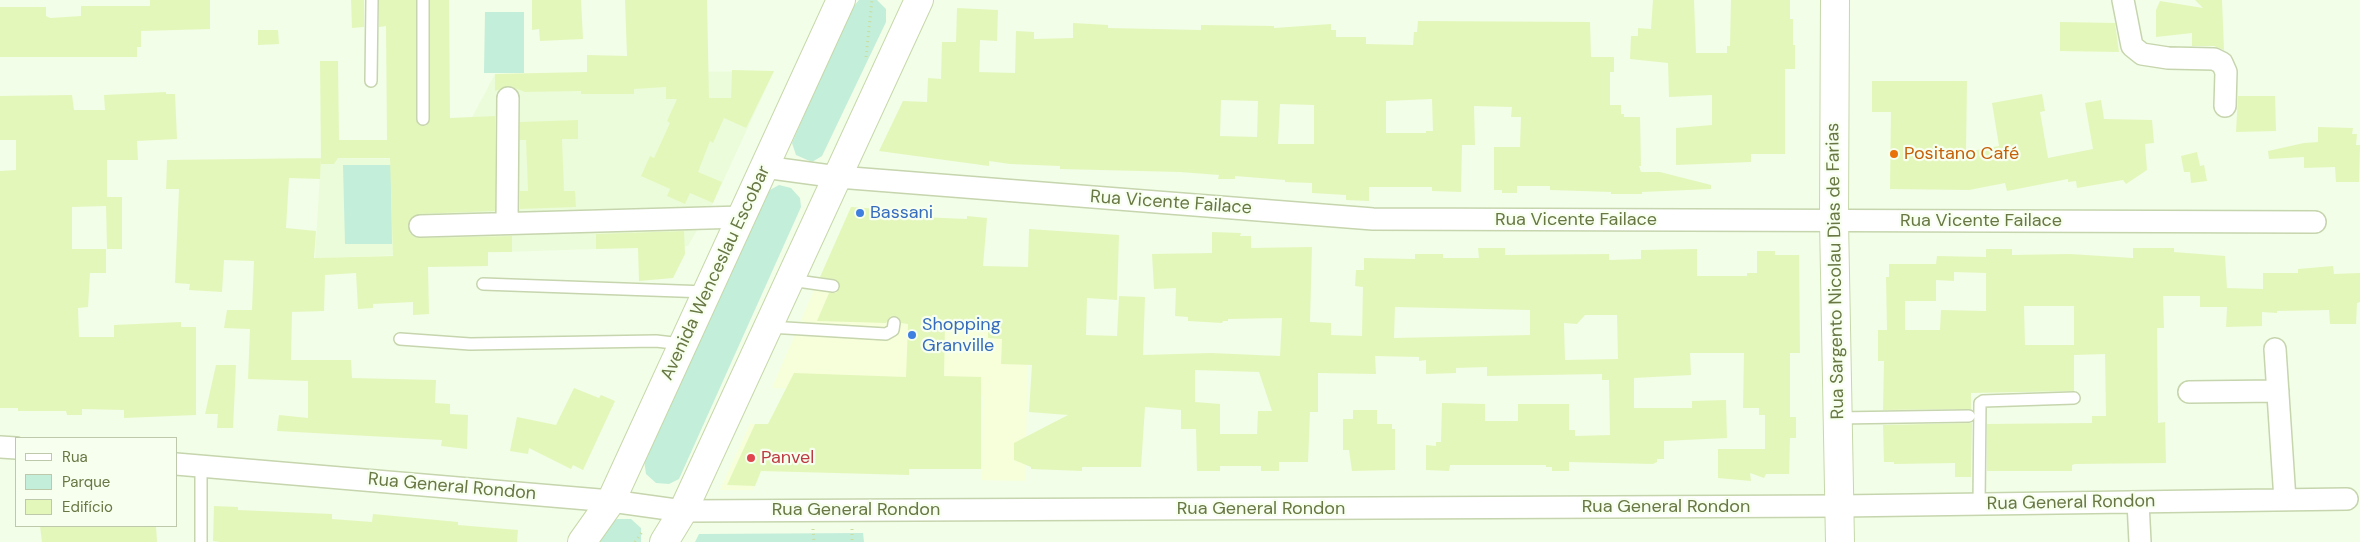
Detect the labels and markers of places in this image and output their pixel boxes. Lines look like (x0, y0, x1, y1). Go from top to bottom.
place label: Positano Café (1904, 143, 2019, 165)
marker: Positano Café (1888, 148, 1900, 160)
place label: Bassani (870, 202, 933, 224)
marker: Bassani (854, 207, 866, 219)
place label: Shopping Granville (922, 314, 1001, 356)
marker: Shopping Granville (906, 329, 918, 341)
place label: Panvel (761, 447, 814, 469)
marker: Panvel (745, 452, 757, 464)

